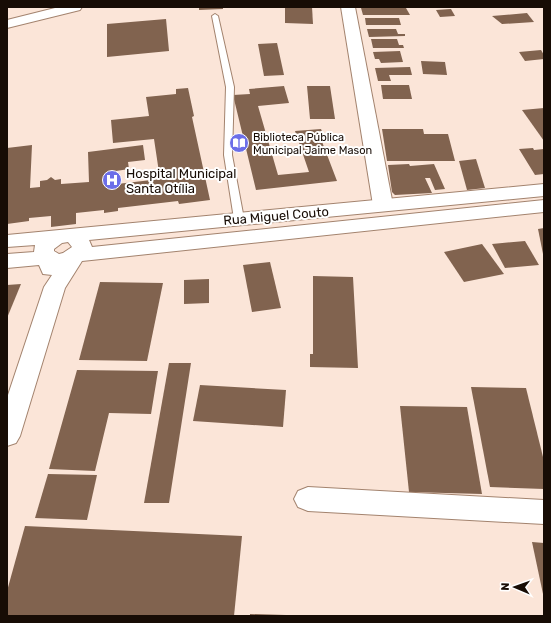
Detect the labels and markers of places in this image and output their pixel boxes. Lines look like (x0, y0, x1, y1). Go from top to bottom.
place label: Biblioteca Pública Municipal Jaime Mason (253, 131, 372, 157)
library icon: Biblioteca Pública Municipal Jaime Mason (228, 132, 250, 154)
place label: Hospital Municipal Santa Otília (126, 166, 236, 196)
hospital icon: Hospital Municipal Santa Otília (101, 169, 123, 191)

